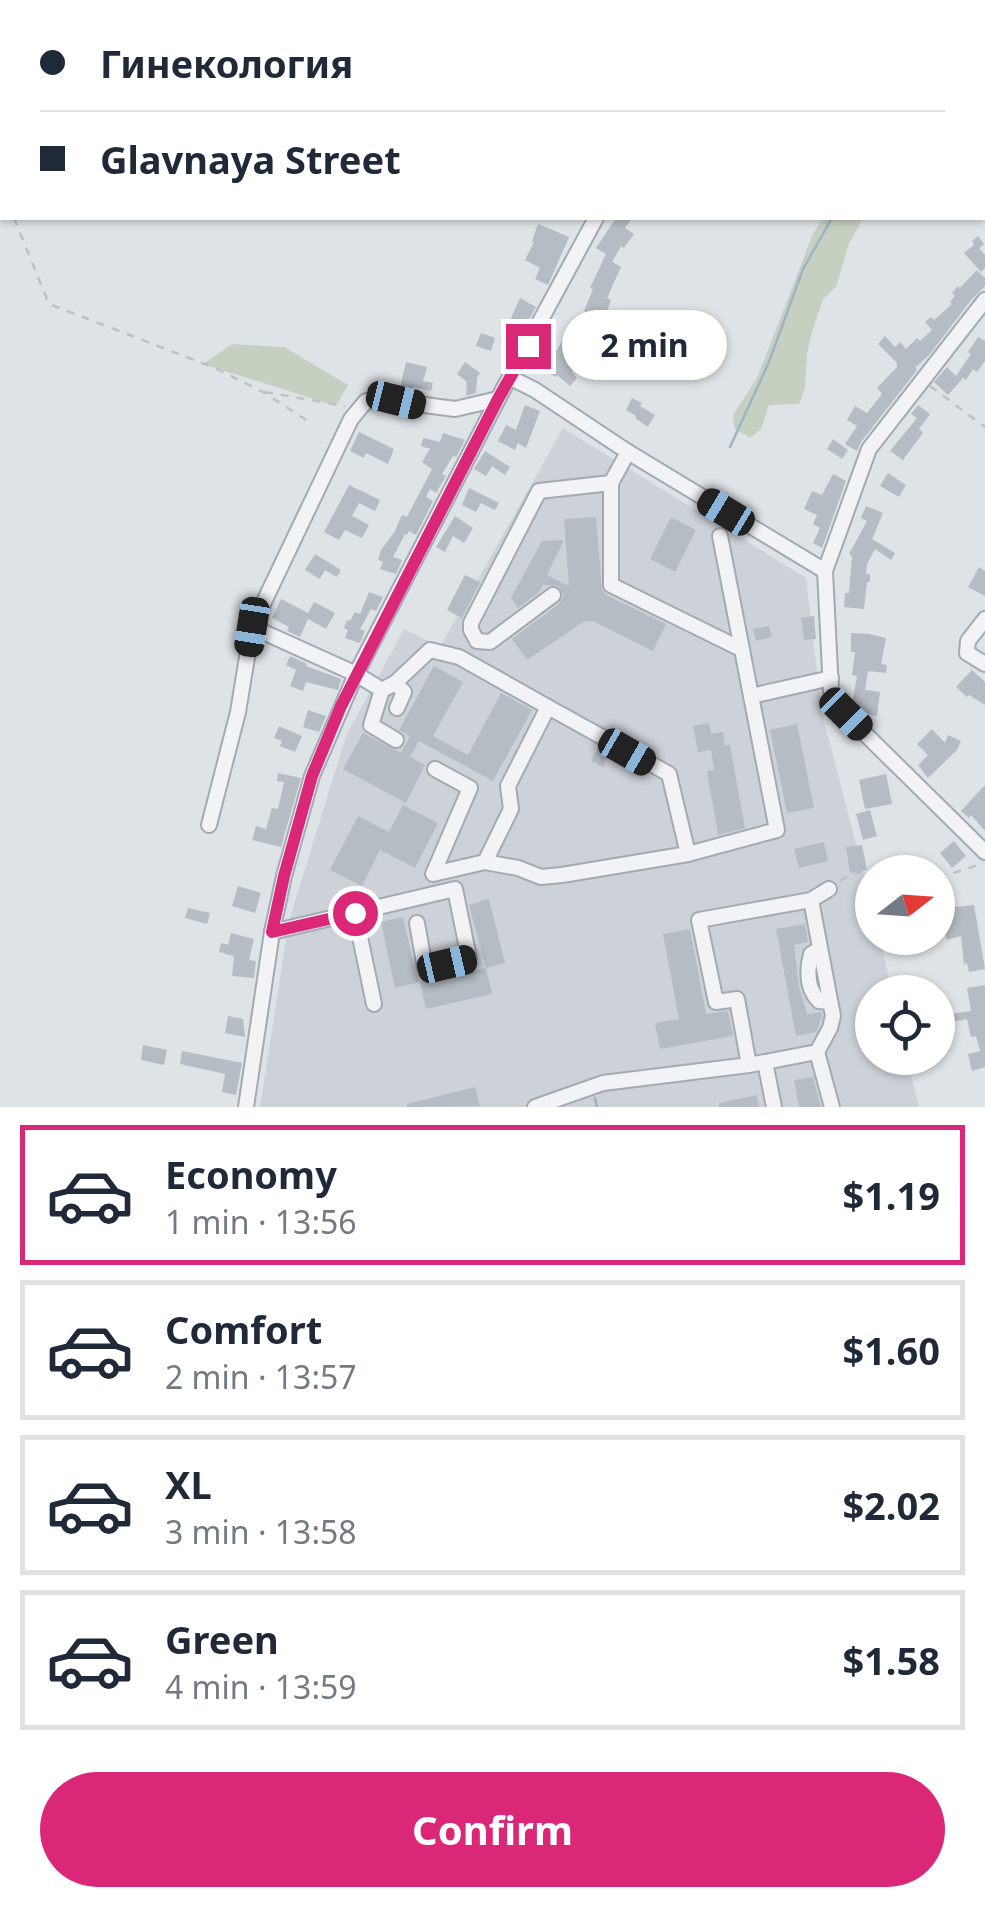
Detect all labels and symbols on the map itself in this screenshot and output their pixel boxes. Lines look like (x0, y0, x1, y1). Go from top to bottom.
callout: 2 min (563, 311, 728, 381)
route end (506, 324, 551, 369)
car (363, 378, 429, 422)
car (693, 484, 759, 540)
car (232, 595, 272, 659)
car (814, 682, 878, 746)
car (594, 724, 660, 780)
north arrow (855, 855, 955, 955)
route start (333, 891, 378, 936)
car (414, 943, 480, 985)

